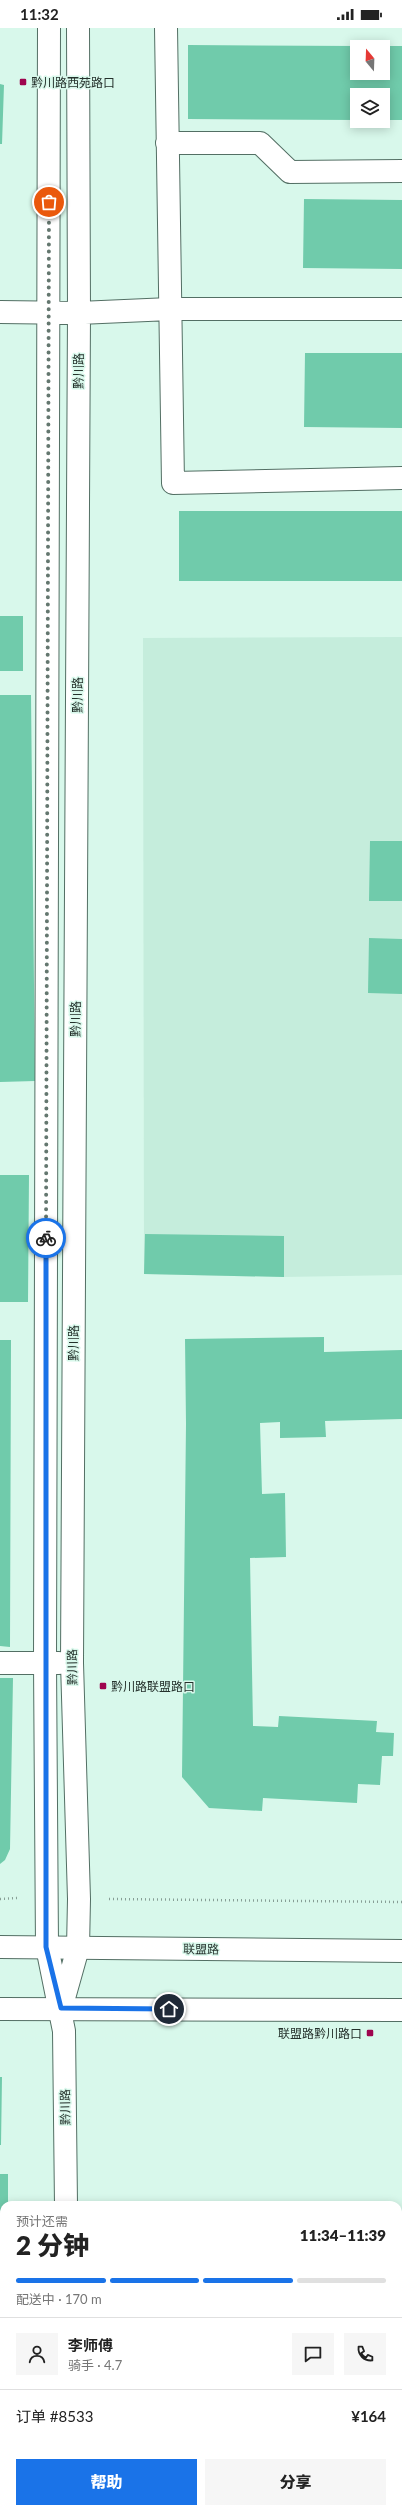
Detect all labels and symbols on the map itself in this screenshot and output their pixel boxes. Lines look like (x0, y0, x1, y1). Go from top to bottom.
north arrow (350, 40, 390, 80)
place label: 黔川路西苑路口 (31, 75, 115, 90)
marker: 黔川路西苑路口 (18, 77, 28, 87)
pin (32, 185, 66, 219)
street label: 黔川路 (71, 353, 86, 389)
street label: 黔川路 (70, 677, 85, 713)
street label: 黔川路 (68, 1001, 83, 1037)
courier (26, 1218, 66, 1258)
street label: 黔川路 (66, 1325, 81, 1361)
street label: 黔川路 (64, 1649, 80, 1685)
place label: 黔川路联盟路口 (111, 1679, 195, 1694)
marker: 黔川路联盟路口 (98, 1681, 108, 1691)
street label: 联盟路 (183, 1941, 219, 1957)
pin (152, 1992, 186, 2026)
place label: 联盟路黔川路口 (278, 2026, 362, 2041)
marker: 联盟路黔川路口 (365, 2028, 375, 2038)
street label: 黔川路 (57, 2089, 73, 2125)

